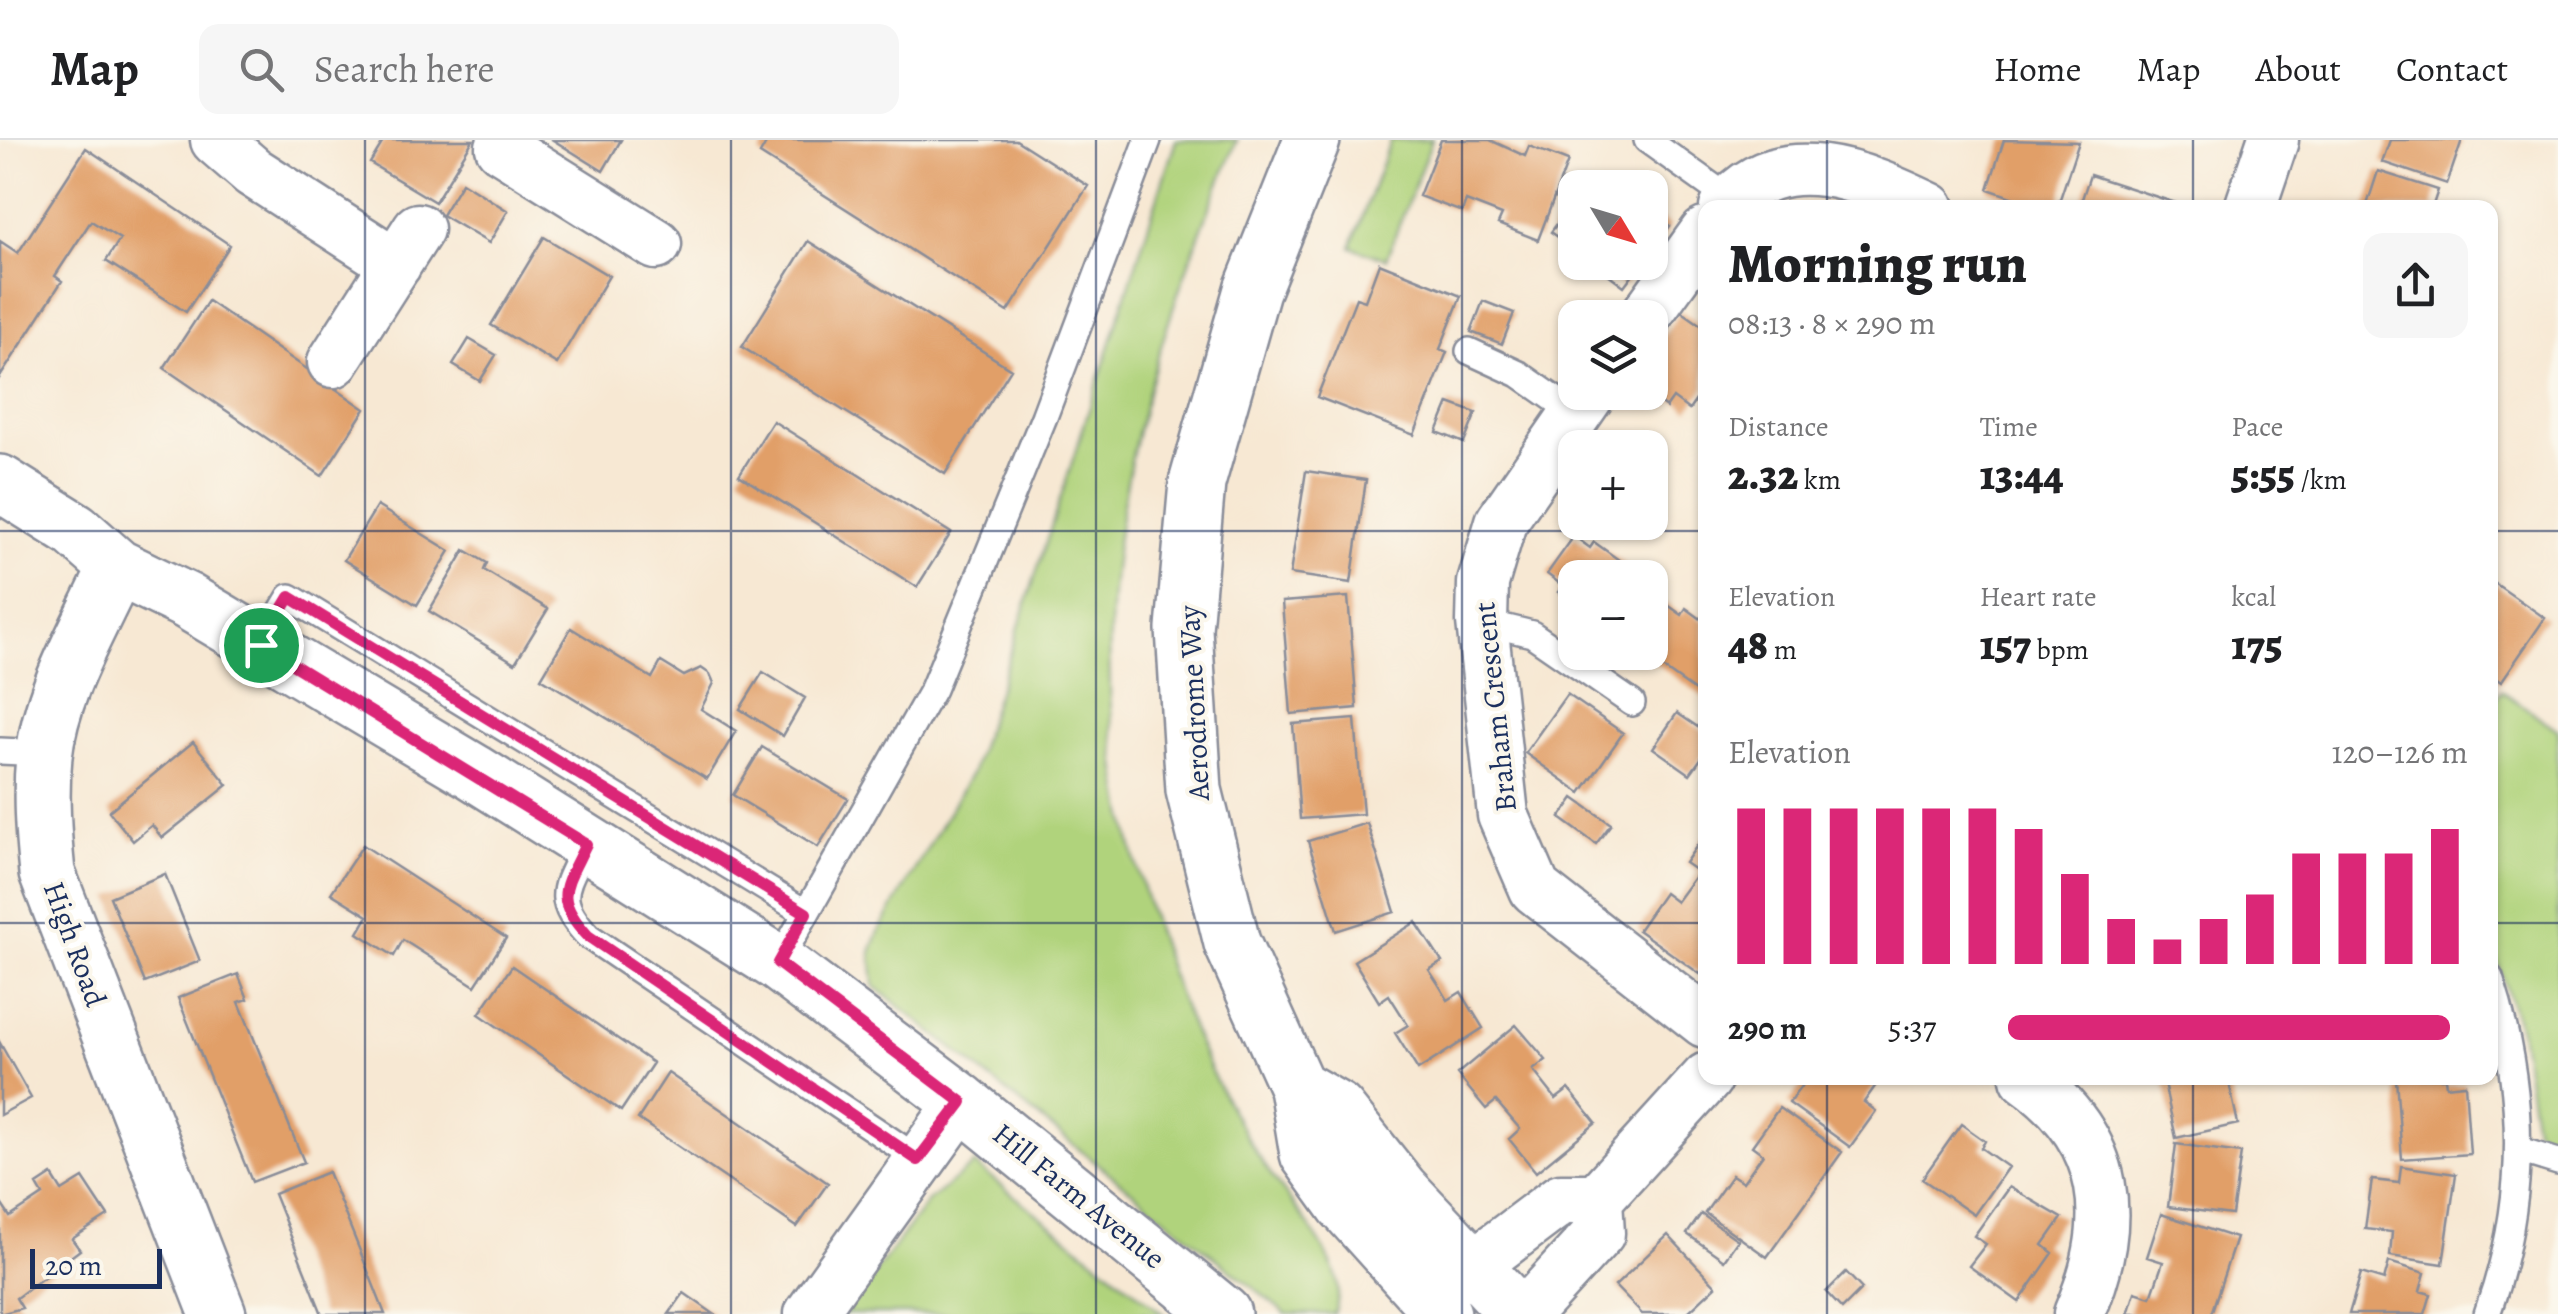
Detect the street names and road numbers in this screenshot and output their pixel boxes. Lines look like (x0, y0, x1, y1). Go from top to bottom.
street label: Braham Crescent (1464, 600, 1526, 814)
street label: Aerodrome Way (1169, 604, 1219, 803)
street label: High Road (34, 876, 116, 1013)
street label: Hill Farm Avenue (984, 1114, 1174, 1278)

